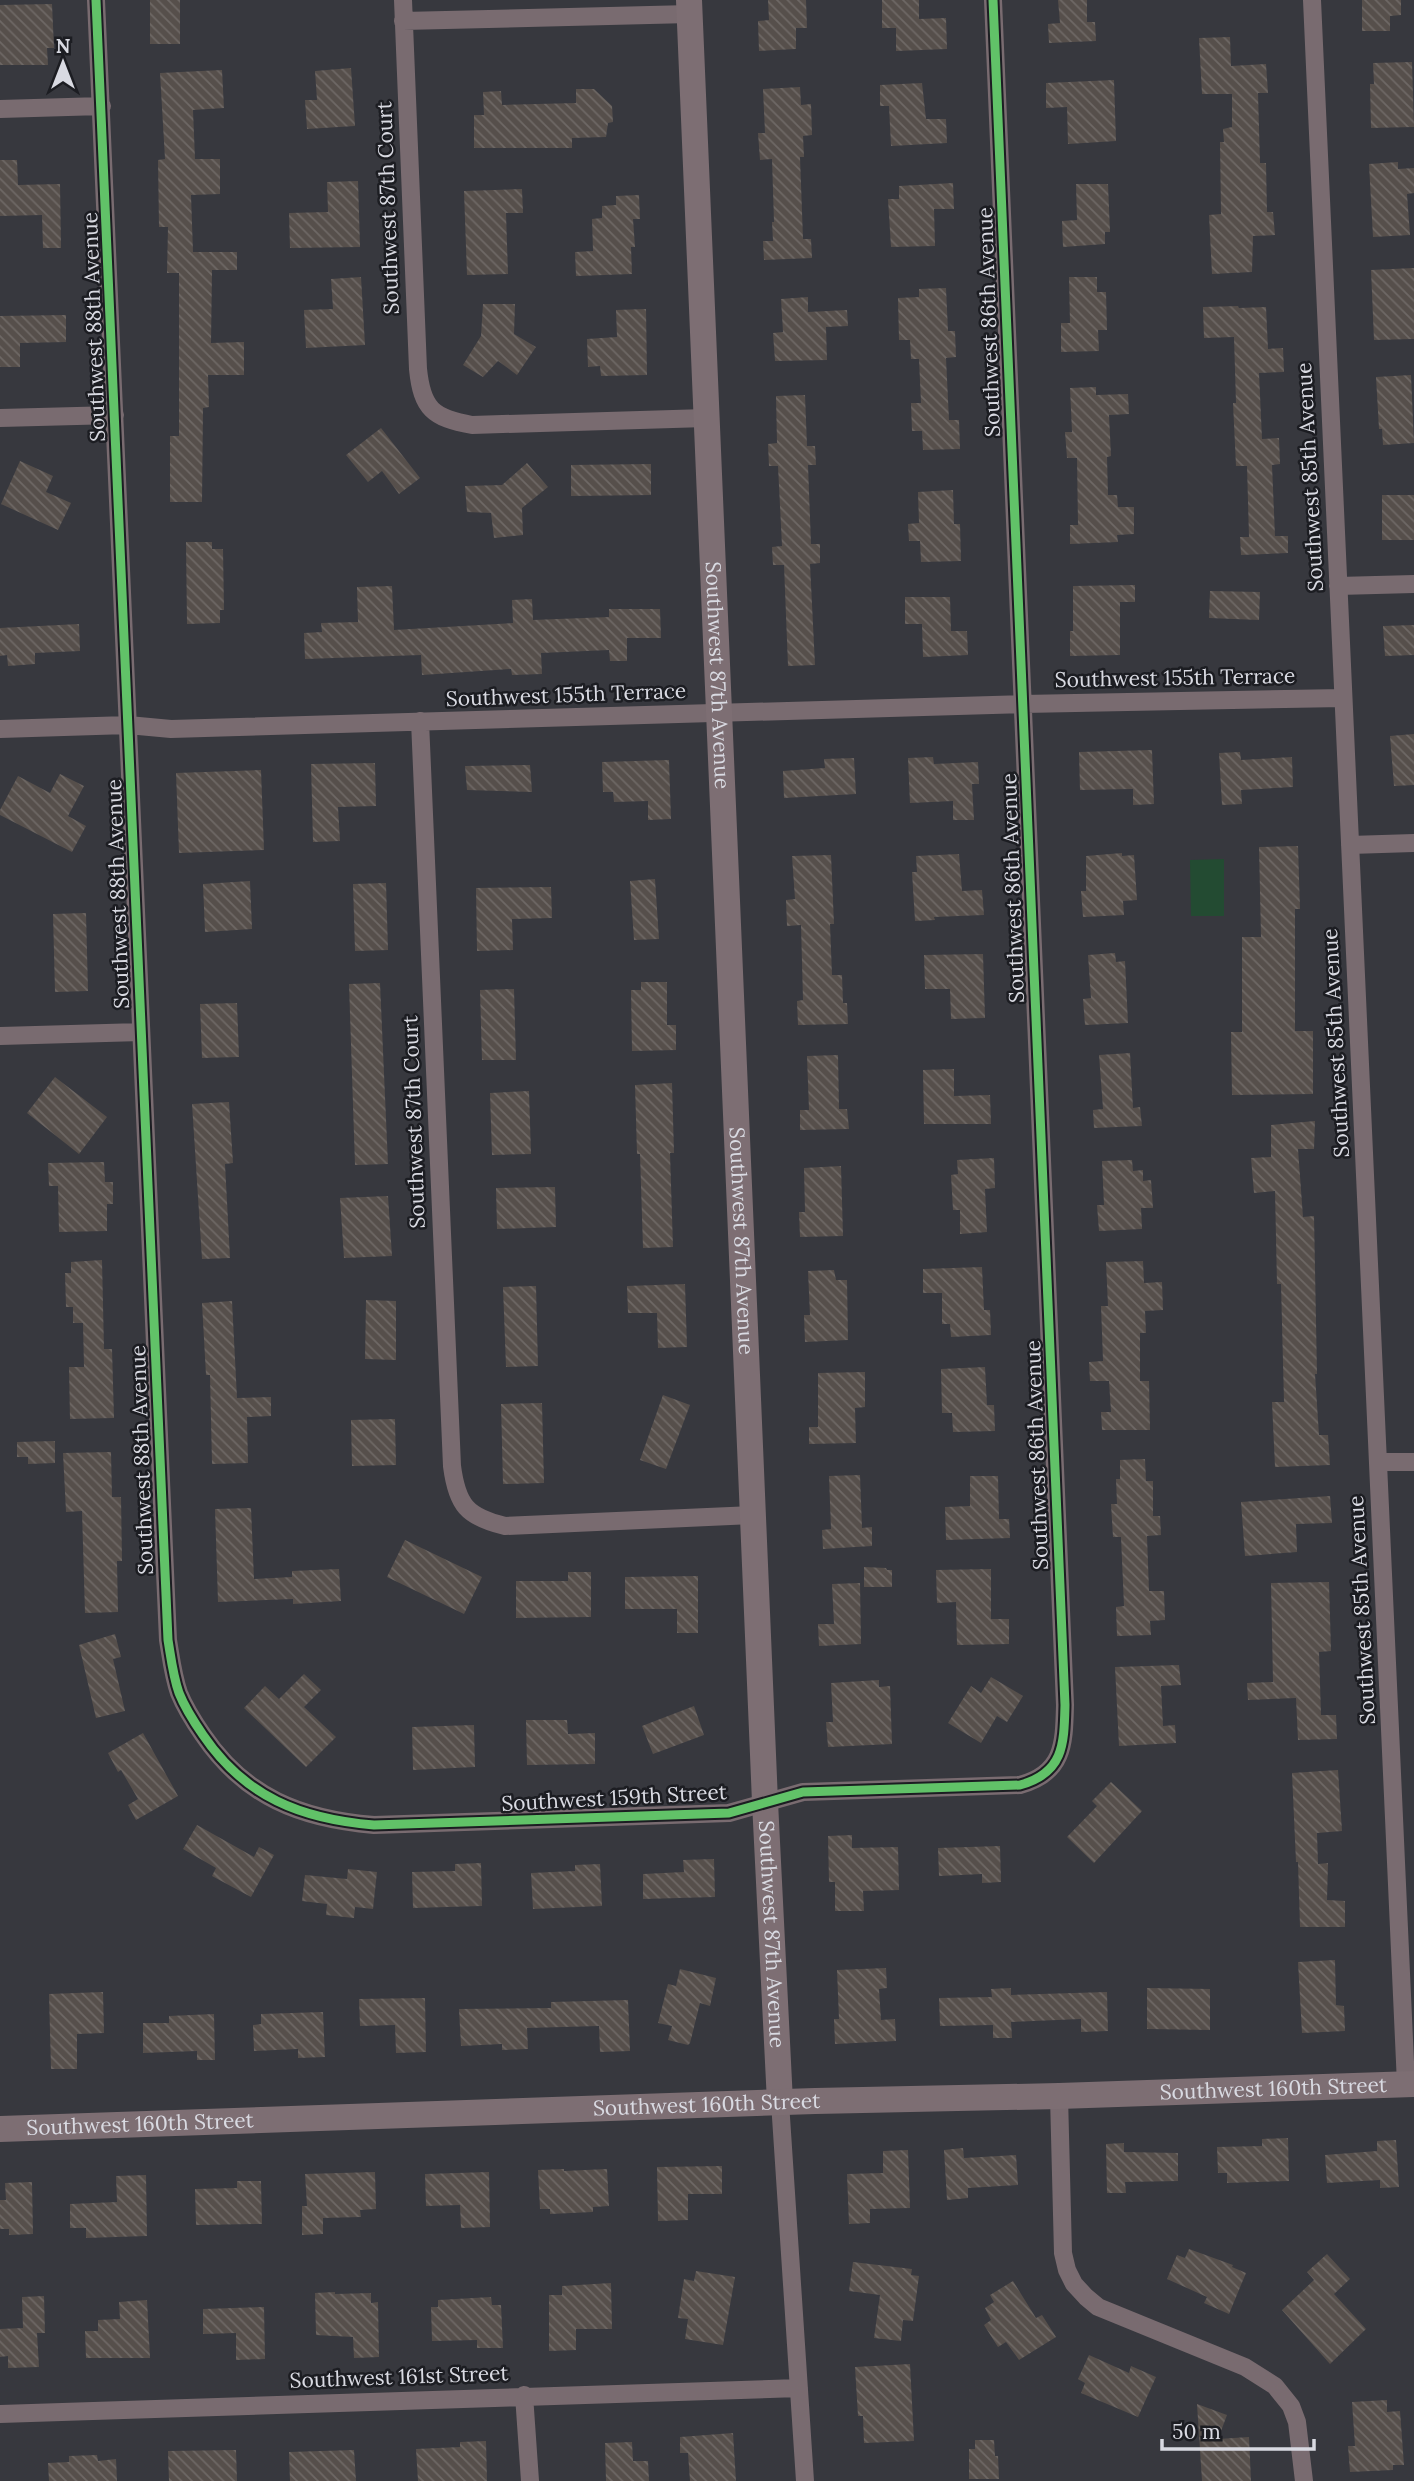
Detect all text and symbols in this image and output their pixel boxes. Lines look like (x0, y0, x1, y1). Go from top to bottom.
north arrow (28, 28, 98, 98)
text: N (56, 34, 71, 58)
street label: Southwest 87th Court (370, 100, 405, 315)
street label: Southwest 86th Avenue (971, 207, 1006, 437)
street label: Southwest 88th Avenue (76, 212, 111, 442)
street label: Southwest 85th Avenue (1290, 362, 1329, 592)
street label: Southwest 87th Avenue (700, 561, 736, 790)
street label: Southwest 155th Terrace (1055, 662, 1295, 693)
street label: Southwest 155th Terrace (445, 677, 687, 712)
street label: Southwest 86th Avenue (995, 773, 1030, 1003)
street label: Southwest 88th Avenue (100, 779, 135, 1009)
street label: Southwest 85th Avenue (1316, 928, 1355, 1158)
street label: Southwest 87th Court (396, 1014, 431, 1229)
street label: Southwest 87th Avenue (724, 1126, 760, 1355)
street label: Southwest 86th Avenue (1019, 1340, 1054, 1570)
street label: Southwest 88th Avenue (124, 1345, 159, 1575)
street label: Southwest 85th Avenue (1342, 1495, 1381, 1725)
street label: Southwest 159th Street (501, 1778, 728, 1817)
street label: Southwest 87th Avenue (753, 1820, 791, 2049)
street label: Southwest 160th Street (1159, 2071, 1388, 2106)
street label: Southwest 160th Street (592, 2087, 821, 2122)
street label: Southwest 160th Street (26, 2106, 255, 2141)
street label: Southwest 161st Street (289, 2359, 510, 2394)
scale bar (1162, 2408, 1314, 2452)
text: 50 m (1172, 2418, 1221, 2445)

